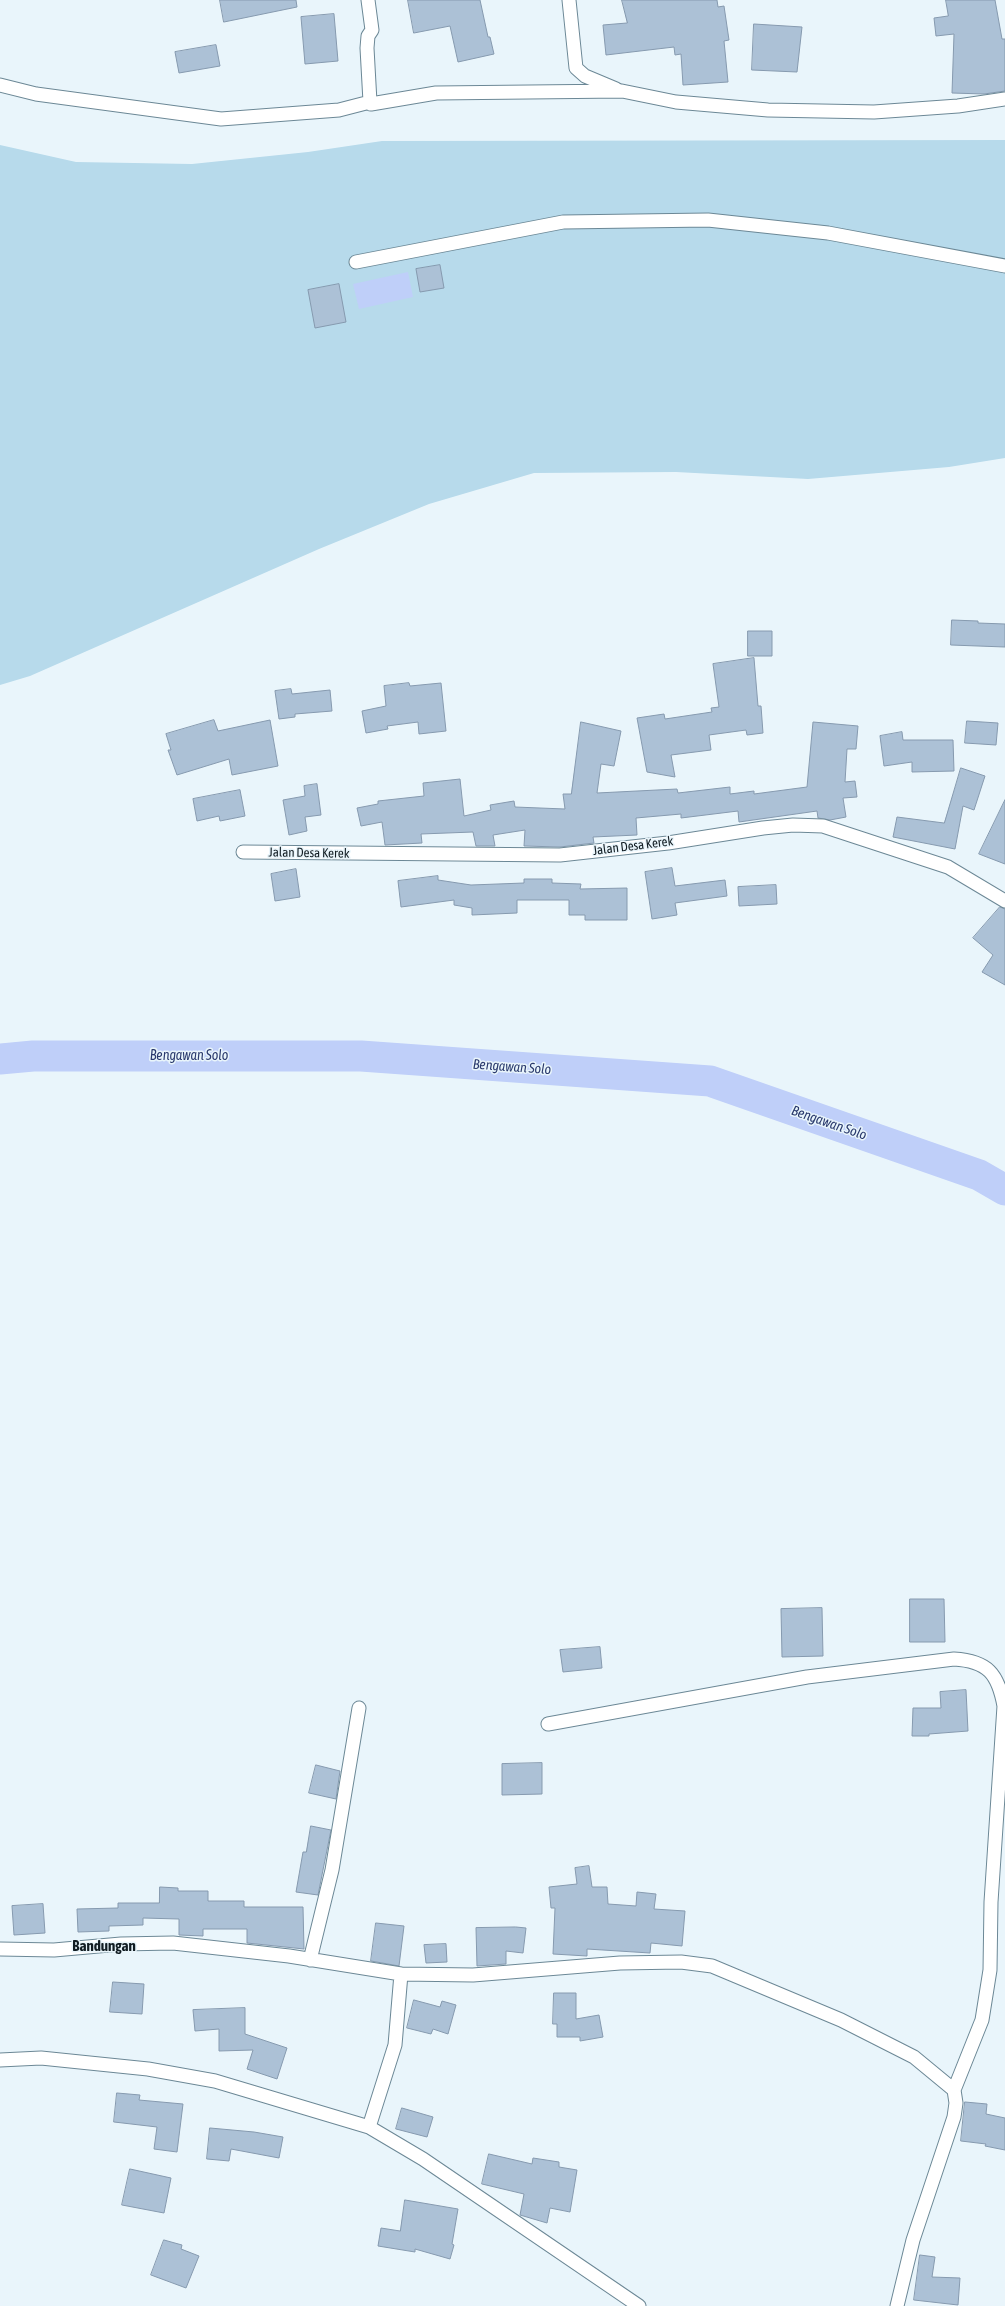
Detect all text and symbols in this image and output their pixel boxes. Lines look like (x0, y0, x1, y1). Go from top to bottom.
street label: Jalan Desa Kerek (592, 833, 674, 859)
street label: Jalan Desa Kerek (268, 844, 350, 862)
water label: Bengawan Solo (150, 1048, 228, 1064)
water label: Bengawan Solo (472, 1056, 552, 1078)
water label: Bengawan Solo (789, 1102, 869, 1144)
district label: Bandungan (72, 1937, 136, 1955)

